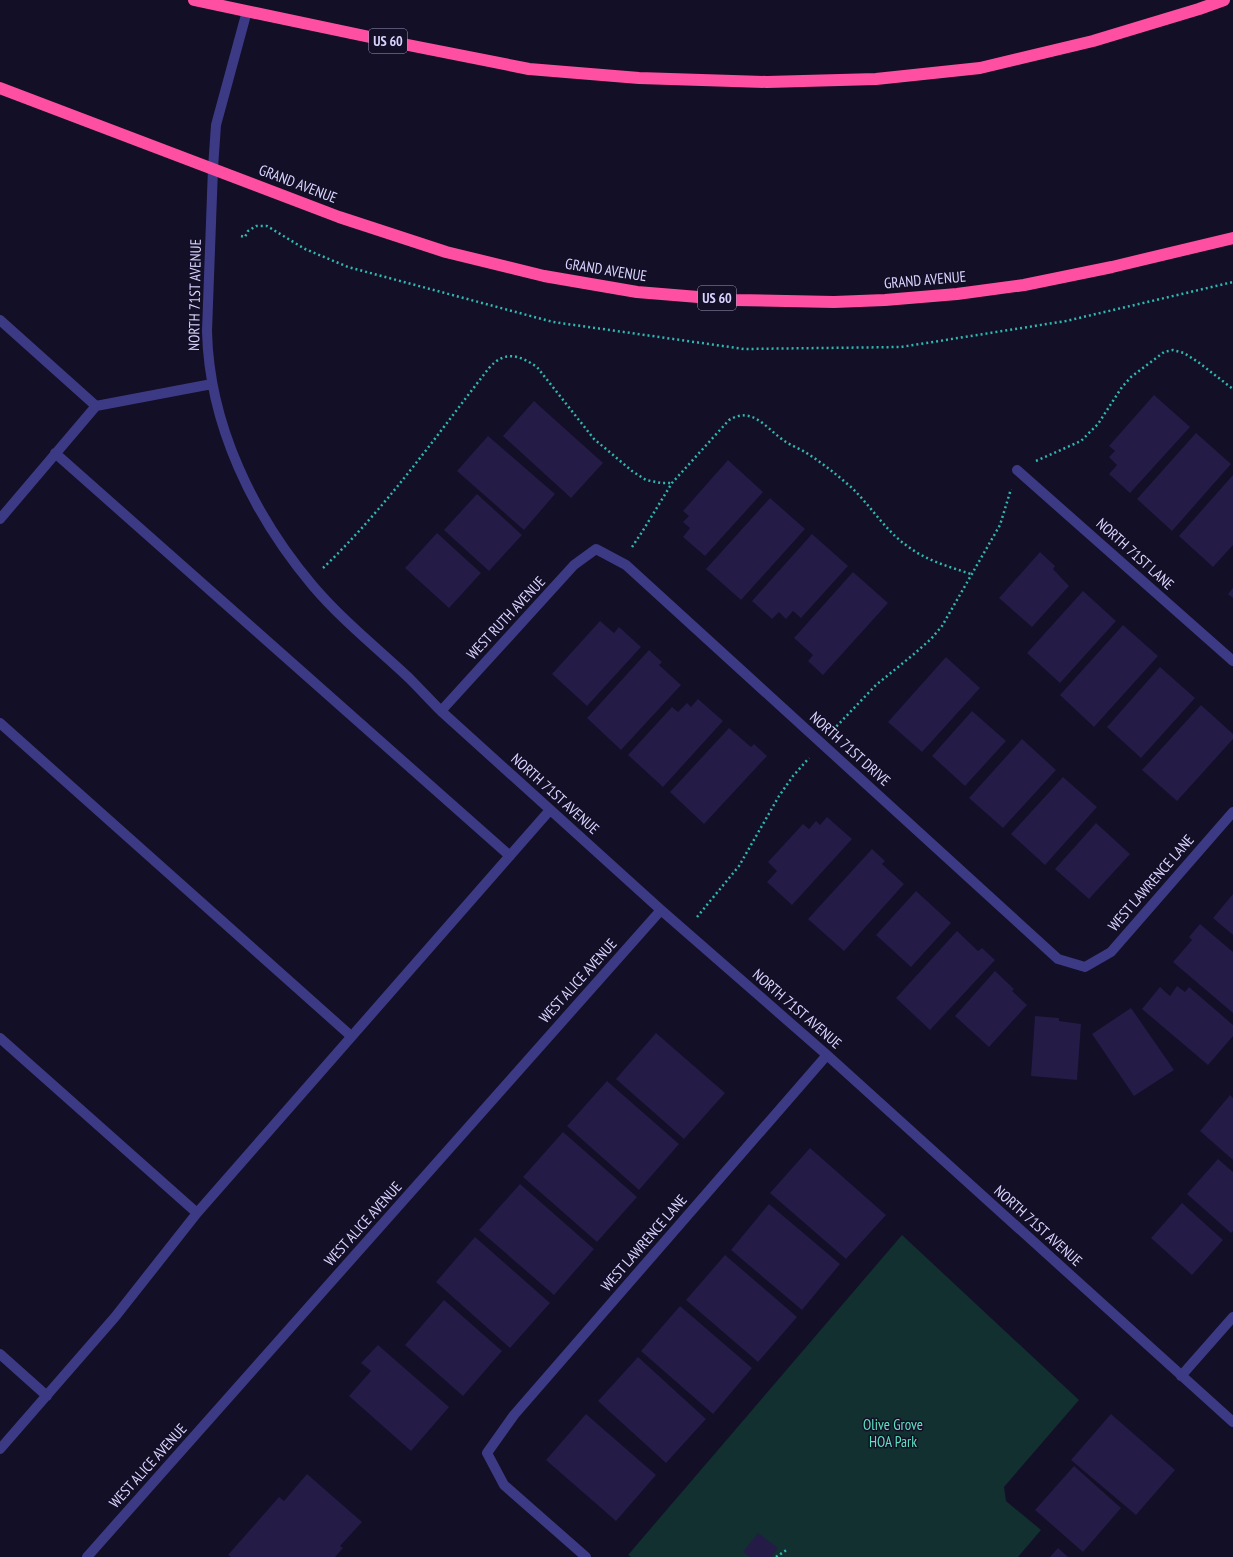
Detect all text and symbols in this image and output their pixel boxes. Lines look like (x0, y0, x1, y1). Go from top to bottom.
road number: US 60 (369, 29, 407, 53)
street label: GRAND AVENUE (256, 160, 340, 207)
street label: NORTH 71ST AVENUE (184, 239, 205, 351)
street label: GRAND AVENUE (564, 254, 648, 285)
street label: GRAND AVENUE (883, 266, 967, 293)
road number: US 60 (698, 286, 736, 310)
street label: NORTH 71ST LANE (1093, 514, 1178, 593)
street label: WEST RUTH AVENUE (462, 572, 549, 663)
street label: NORTH 71ST DRIVE (806, 707, 895, 790)
street label: NORTH 71ST AVENUE (507, 749, 603, 838)
street label: WEST LAWRENCE LANE (1104, 831, 1198, 935)
street label: WEST ALICE AVENUE (535, 935, 621, 1027)
street label: NORTH 71ST AVENUE (749, 965, 846, 1052)
street label: WEST ALICE AVENUE (320, 1178, 406, 1270)
street label: NORTH 71ST AVENUE (990, 1181, 1086, 1270)
street label: WEST LAWRENCE LANE (597, 1191, 691, 1295)
park label: Olive Grove HOA Park (863, 1415, 923, 1451)
street label: WEST ALICE AVENUE (105, 1420, 191, 1512)

